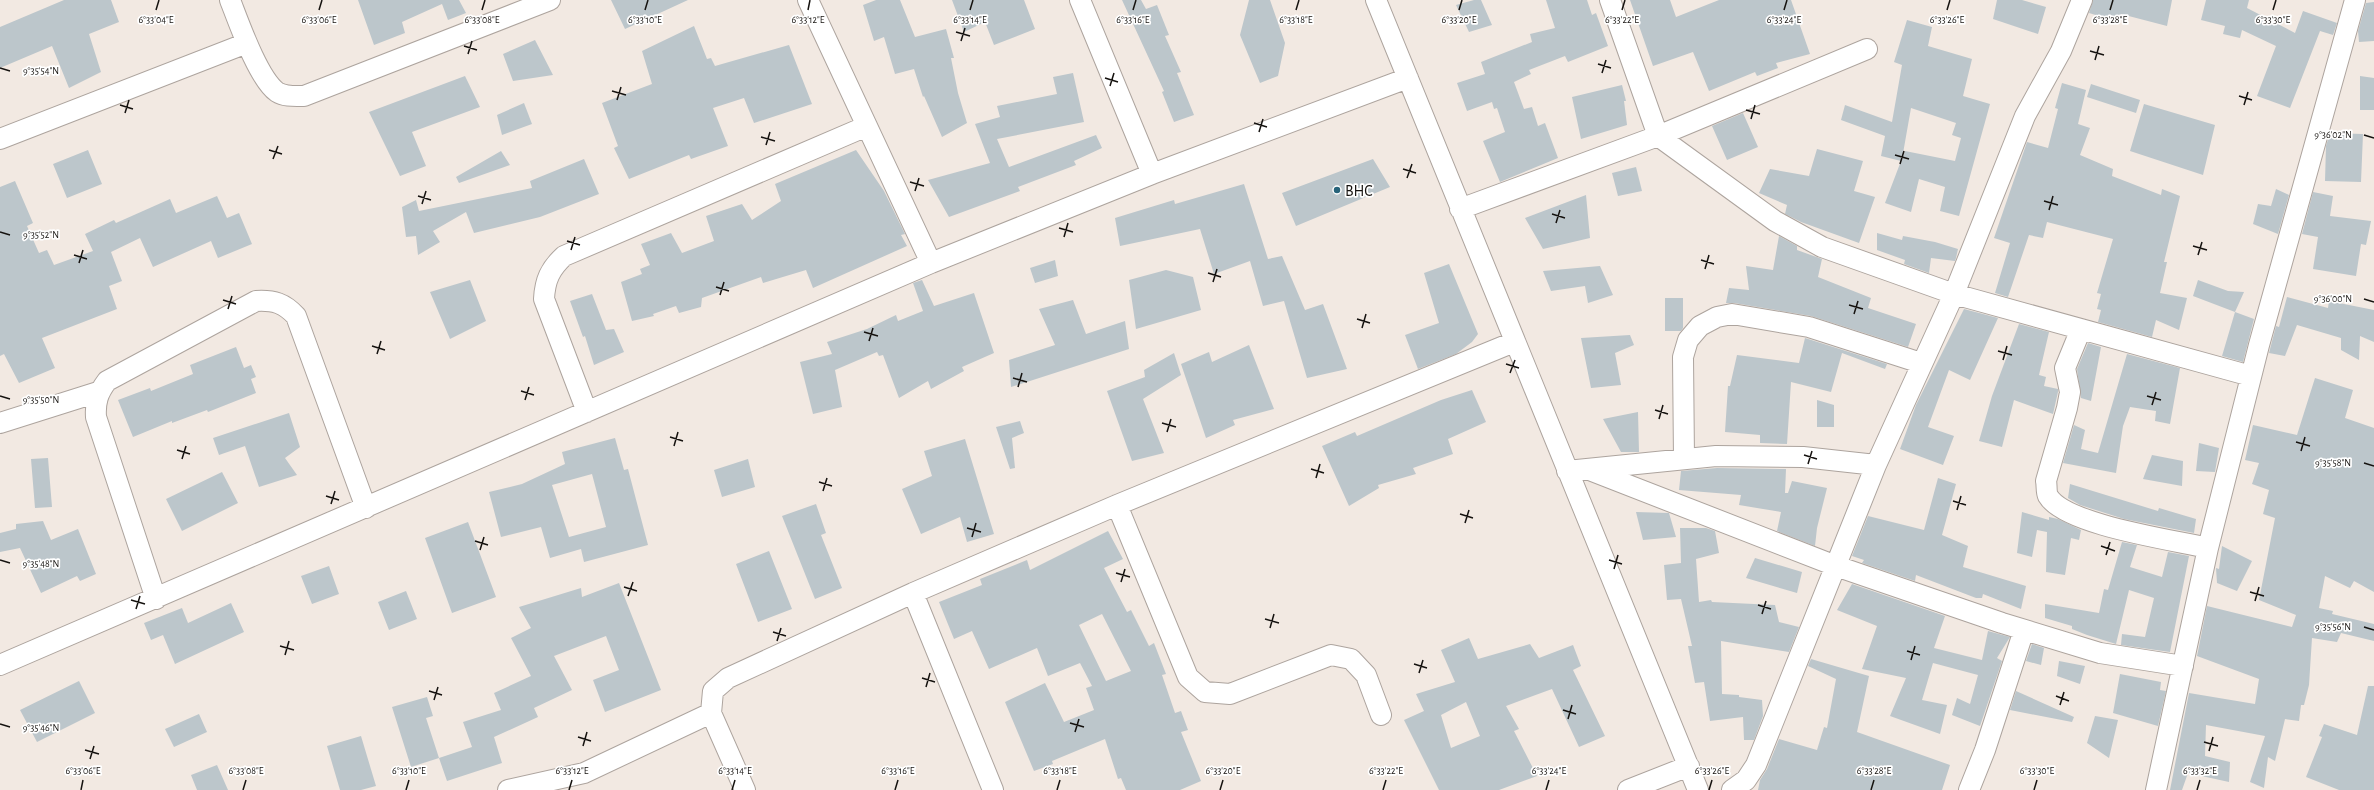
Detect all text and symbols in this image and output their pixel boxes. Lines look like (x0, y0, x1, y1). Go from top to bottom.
text: 6°33'04"E (138, 15, 174, 25)
text: 6°33'06"E (301, 15, 337, 25)
text: 6°33'08"E (464, 15, 500, 25)
text: 6°33'10"E (628, 15, 662, 25)
text: 6°33'12"E (791, 15, 825, 25)
text: 6°33'14"E (953, 15, 987, 25)
text: 6°33'16"E (1116, 15, 1150, 25)
text: 6°33'18"E (1279, 15, 1313, 25)
text: 6°33'20"E (1442, 15, 1477, 25)
text: 6°33'22"E (1605, 15, 1639, 25)
text: 6°33'24"E (1767, 15, 1801, 25)
text: 6°33'26"E (1930, 15, 1964, 25)
text: 6°33'28"E (2093, 15, 2127, 25)
text: 6°33'30"E (2256, 15, 2290, 25)
text: 9°35'54"N (23, 66, 59, 76)
text: 9°36'02"N (2314, 130, 2352, 140)
place label: BHC (1345, 183, 1373, 199)
marker: BHC (1332, 185, 1342, 195)
text: 9°35'52"N (23, 230, 59, 240)
text: 9°36'00"N (2314, 294, 2352, 304)
text: 9°35'50"N (23, 395, 59, 405)
text: 9°35'58"N (2315, 458, 2351, 468)
text: 9°35'48"N (23, 559, 59, 569)
text: 9°35'56"N (2315, 622, 2351, 632)
text: 9°35'46"N (23, 723, 59, 733)
text: 6°33'06"E (65, 766, 101, 776)
text: 6°33'08"E (228, 766, 264, 776)
text: 6°33'10"E (392, 766, 426, 776)
text: 6°33'12"E (555, 766, 589, 776)
text: 6°33'14"E (718, 766, 752, 776)
text: 6°33'16"E (881, 766, 915, 776)
text: 6°33'18"E (1043, 766, 1077, 776)
text: 6°33'20"E (1206, 766, 1241, 776)
text: 6°33'22"E (1369, 766, 1403, 776)
text: 6°33'24"E (1532, 766, 1566, 776)
text: 6°33'26"E (1695, 766, 1729, 776)
text: 6°33'28"E (1857, 766, 1891, 776)
text: 6°33'30"E (2020, 766, 2054, 776)
text: 6°33'32"E (2183, 766, 2217, 776)

